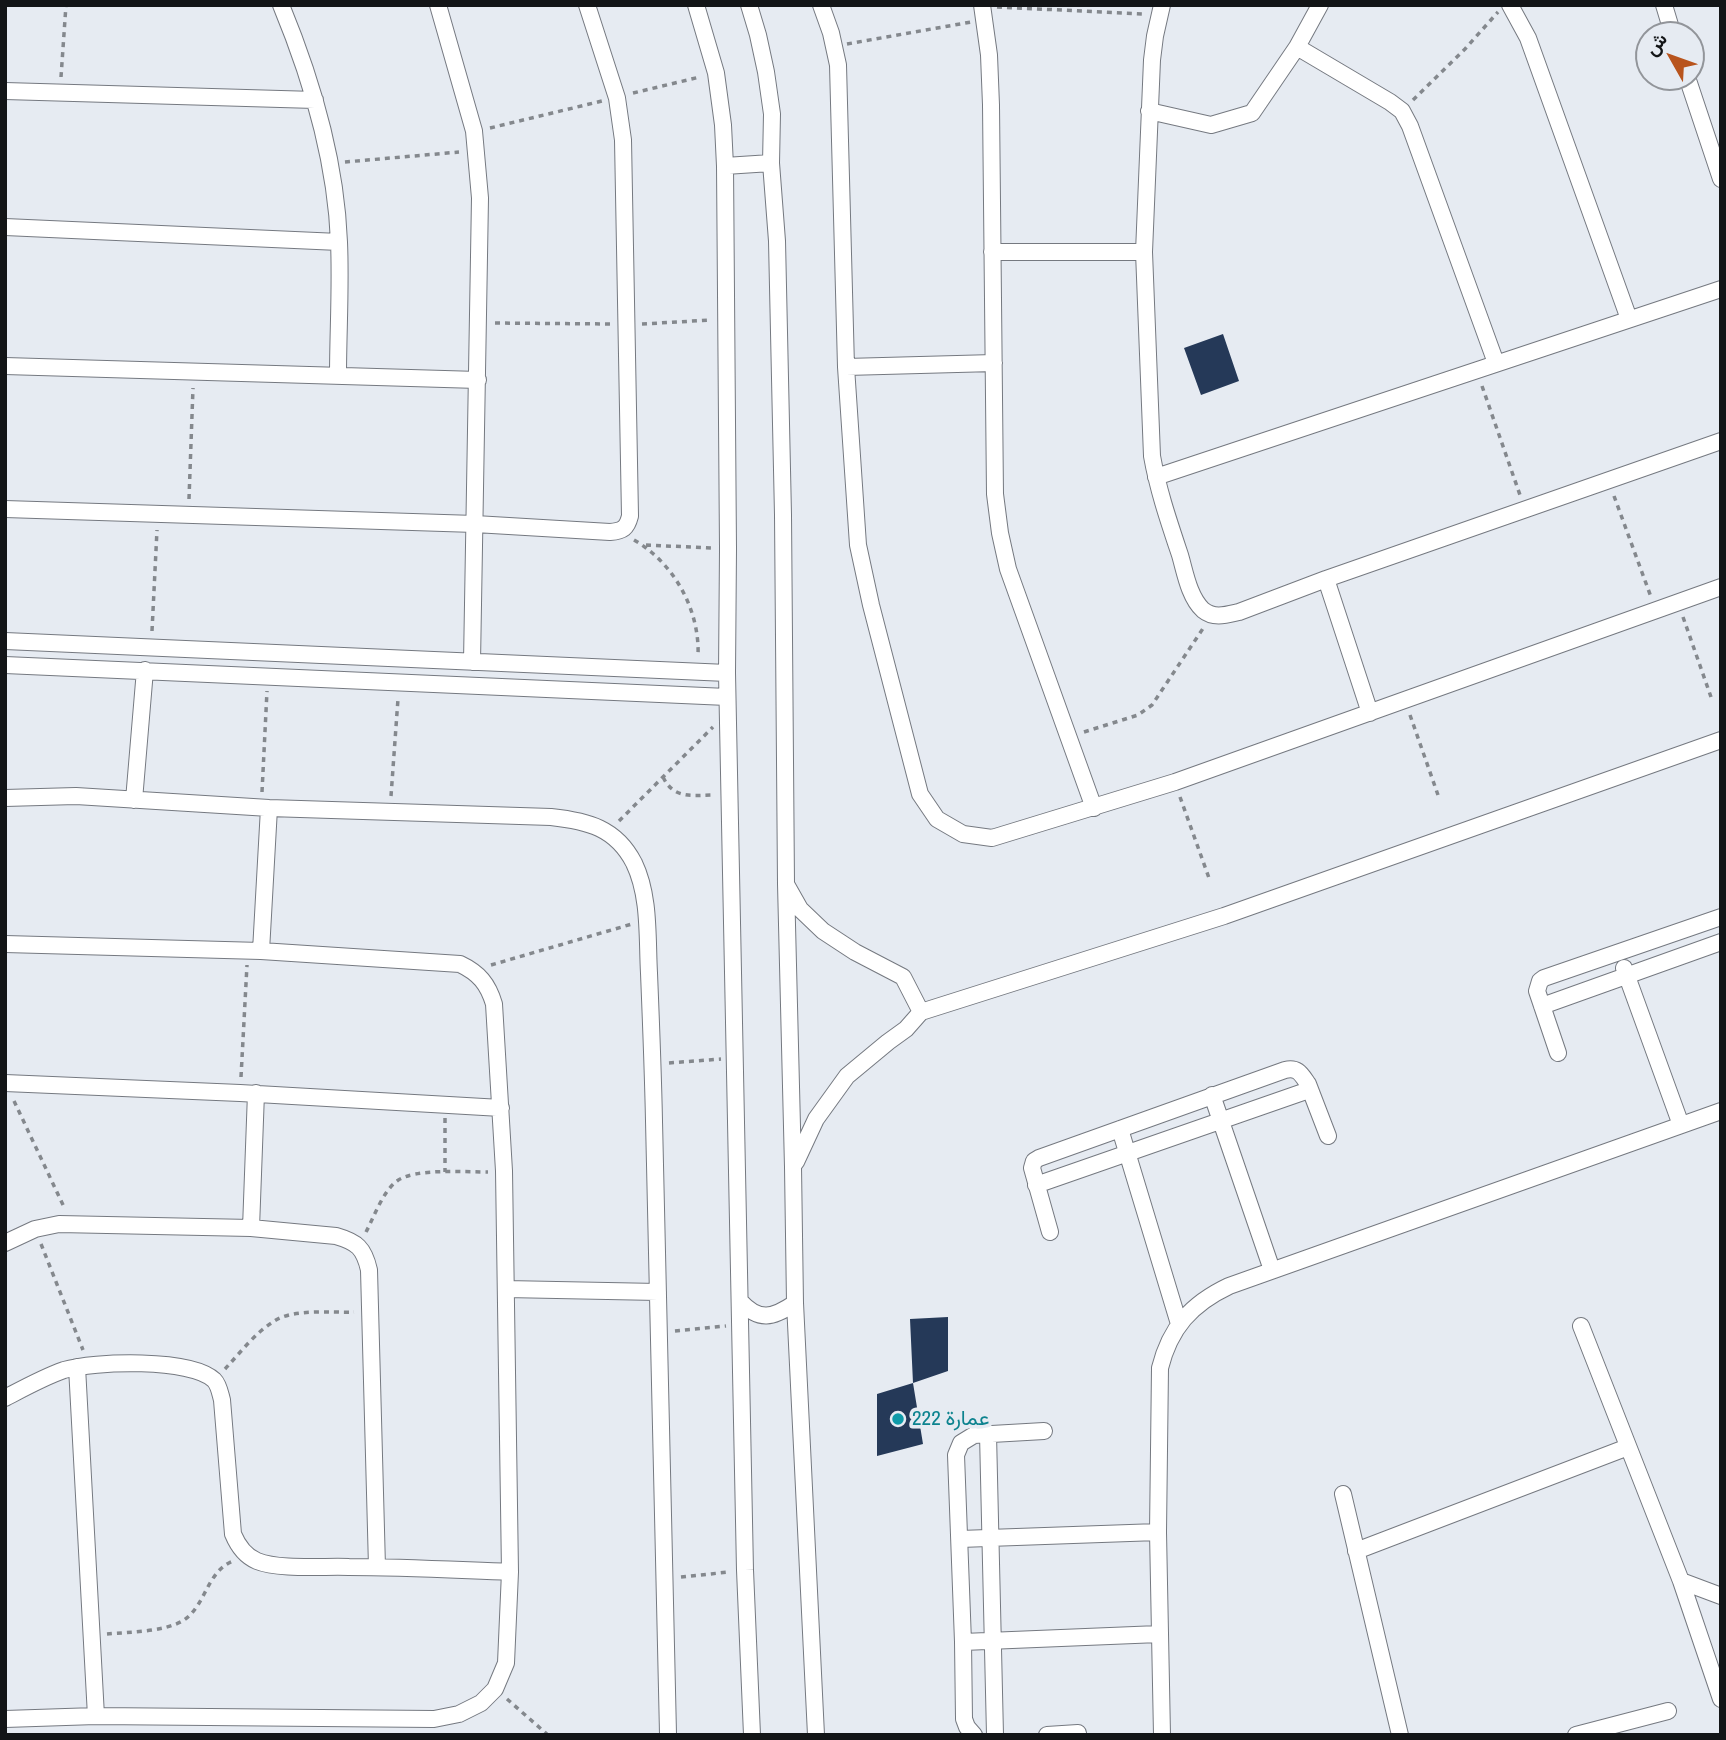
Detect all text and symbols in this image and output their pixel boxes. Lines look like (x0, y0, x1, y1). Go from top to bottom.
north arrow (1635, 21, 1705, 91)
text: ش (1638, 27, 1673, 61)
place label: عمارة 222 (912, 1406, 989, 1432)
marker: عمارة 222 (890, 1411, 906, 1427)

